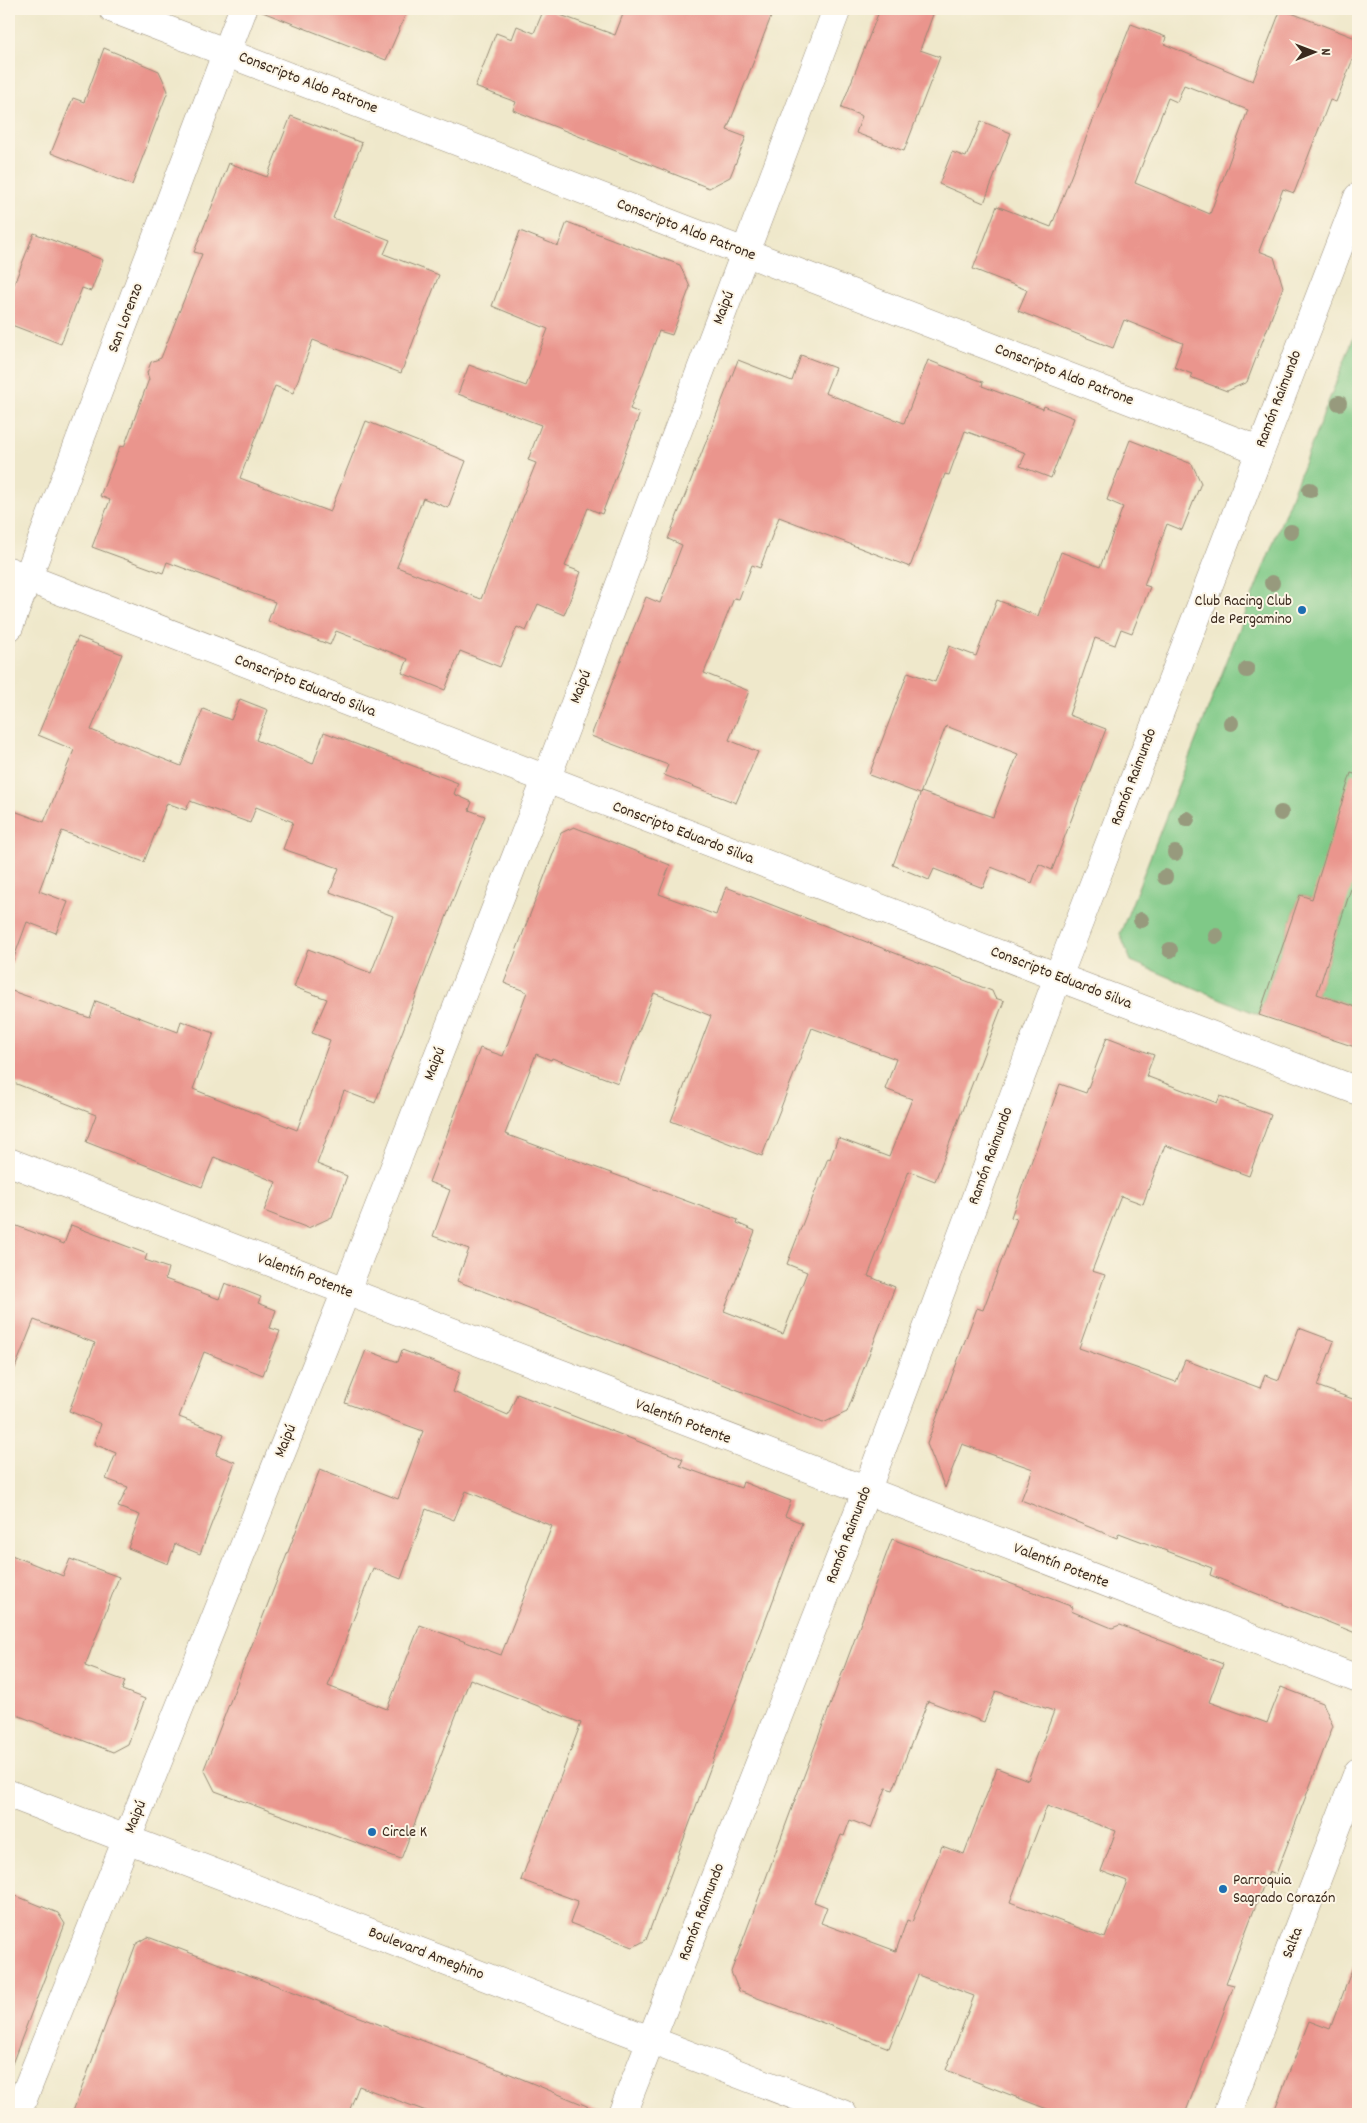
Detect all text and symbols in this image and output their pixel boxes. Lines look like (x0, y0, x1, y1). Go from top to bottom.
north arrow (1290, 28, 1340, 78)
street label: Conscripto Aldo Patrone (235, 46, 381, 120)
text: N (1315, 48, 1335, 56)
street label: Conscripto Aldo Patrone (613, 193, 759, 267)
street label: San Lorenzo (102, 280, 150, 356)
street label: Maipú (707, 288, 741, 328)
street label: Conscripto Aldo Patrone (991, 338, 1137, 412)
street label: Ramón Raimundo (1250, 347, 1308, 451)
place label: Club Racing Club de Pergamino (1195, 590, 1292, 631)
marker: Club Racing Club de Pergamino (1296, 604, 1308, 616)
street label: Conscripto Eduardo Silva (231, 648, 380, 724)
street label: Maipú (564, 667, 598, 707)
street label: Ramón Raimundo (1105, 725, 1163, 829)
street label: Conscripto Eduardo Silva (609, 795, 758, 871)
street label: Conscripto Eduardo Silva (987, 940, 1136, 1016)
street label: Maipú (418, 1044, 452, 1084)
street label: Ramón Raimundo (963, 1104, 1019, 1208)
street label: Valentín Potente (254, 1247, 356, 1305)
street label: Valentín Potente (632, 1393, 734, 1451)
street label: Maipú (269, 1421, 303, 1461)
street label: Ramón Raimundo (820, 1483, 878, 1587)
street label: Valentín Potente (1010, 1537, 1112, 1595)
street label: Maipú (119, 1797, 153, 1837)
place label: Circle K (382, 1821, 427, 1844)
marker: Circle K (366, 1826, 378, 1838)
street label: Ramón Raimundo (673, 1860, 731, 1964)
place label: Parroquia Sagrado Corazón (1233, 1869, 1335, 1910)
marker: Parroquia Sagrado Corazón (1217, 1883, 1229, 1895)
street label: Boulevard Ameghino (365, 1921, 487, 1987)
street label: Salta (1277, 1924, 1310, 1962)

